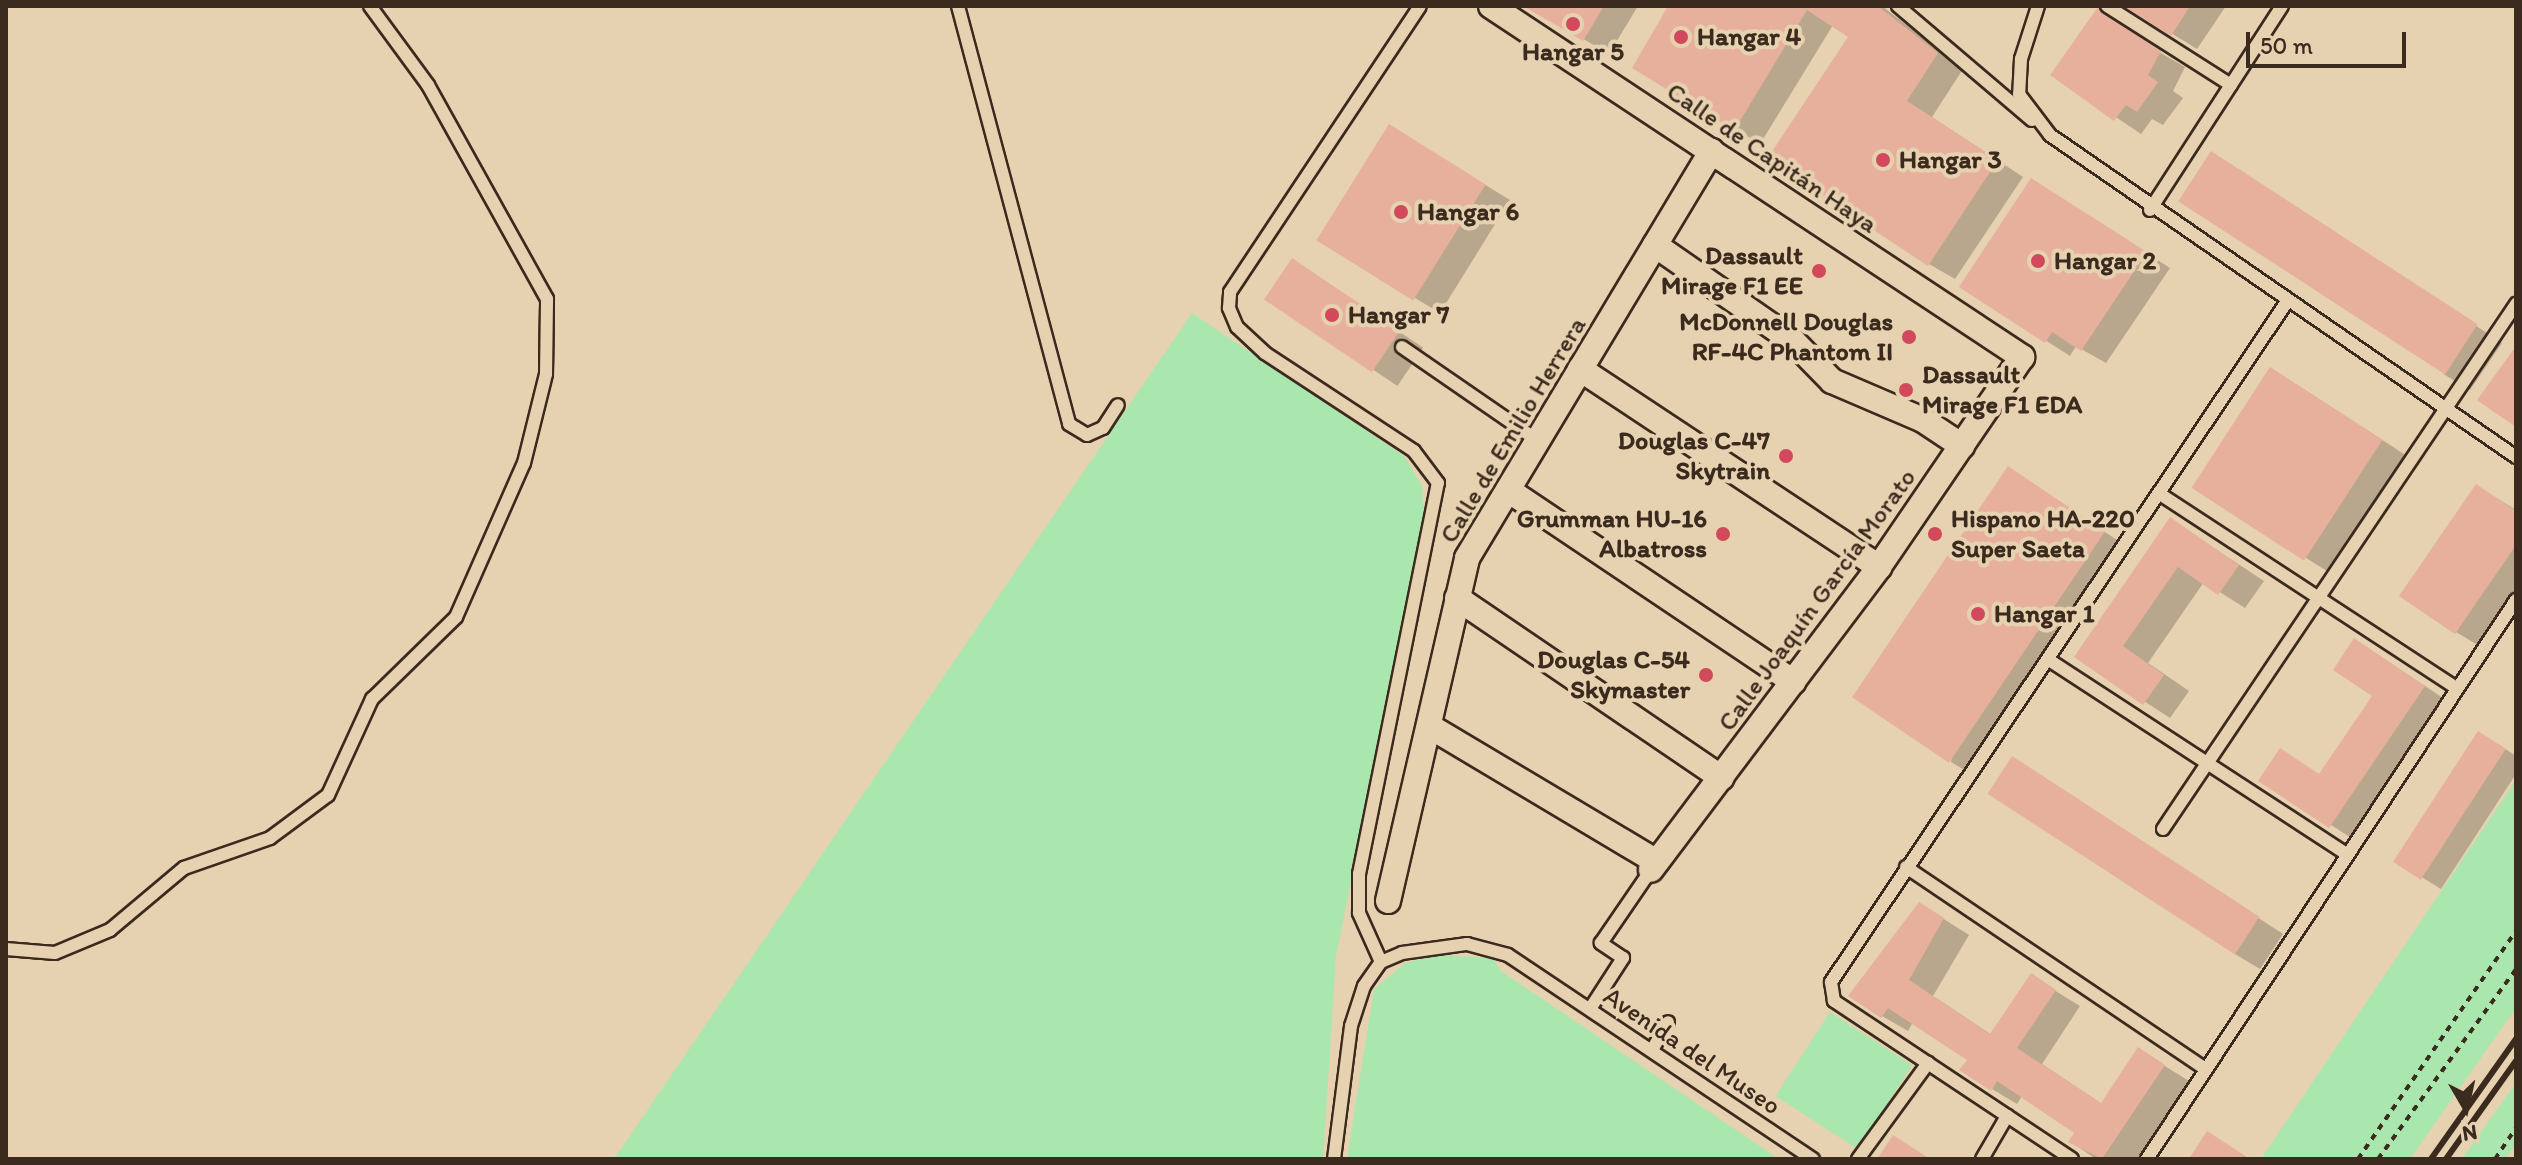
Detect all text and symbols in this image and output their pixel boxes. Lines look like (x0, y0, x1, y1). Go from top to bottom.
marker: Hangar 5 (1564, 15, 1582, 33)
scale bar (2250, 16, 2410, 66)
place label: Hangar 4 (1697, 21, 1801, 53)
marker: Hangar 4 (1672, 28, 1690, 46)
text: 50 m (2260, 31, 2313, 60)
place label: Hangar 5 (1522, 36, 1624, 68)
street label: Calle de Capitán Haya (1661, 76, 1883, 240)
place label: Hangar 3 (1899, 144, 2002, 176)
marker: Hangar 3 (1874, 151, 1892, 169)
place label: Hangar 6 (1417, 196, 1519, 228)
marker: Hangar 6 (1392, 203, 1410, 221)
place label: Dassault Mirage F1 EE (1661, 240, 1803, 302)
place label: Hangar 2 (2054, 245, 2156, 277)
marker: Hangar 2 (2029, 252, 2047, 270)
marker: Dassault Mirage F1 EE (1810, 262, 1828, 280)
place label: Hangar 7 (1348, 299, 1449, 331)
marker: Hangar 7 (1323, 306, 1341, 324)
place label: McDonnell Douglas RF-4C Phantom II (1678, 306, 1893, 368)
street label: Calle de Emilio Herrera (1433, 311, 1593, 549)
marker: McDonnell Douglas RF-4C Phantom II (1900, 328, 1918, 346)
place label: Dassault Mirage F1 EDA (1922, 359, 2083, 420)
marker: Dassault Mirage F1 EDA (1897, 381, 1915, 399)
place label: Douglas C-47 Skytrain (1618, 425, 1770, 486)
marker: Douglas C-47 Skytrain (1777, 447, 1795, 465)
street label: Calle Joaquín García Morato (1712, 464, 1922, 736)
place label: Grumman HU-16 Albatross (1517, 503, 1707, 564)
place label: Hispano HA-220 Super Saeta (1951, 503, 2135, 564)
marker: Grumman HU-16 Albatross (1714, 525, 1732, 543)
marker: Hispano HA-220 Super Saeta (1926, 525, 1944, 543)
place label: Hangar 1 (1994, 598, 2094, 630)
marker: Hangar 1 (1969, 605, 1987, 623)
place label: Douglas C-54 Skymaster (1537, 644, 1690, 706)
marker: Douglas C-54 Skymaster (1697, 666, 1715, 684)
street label: Avenida del Museo (1598, 980, 1786, 1122)
north arrow (2426, 1069, 2506, 1149)
text: N (2460, 1119, 2479, 1148)

